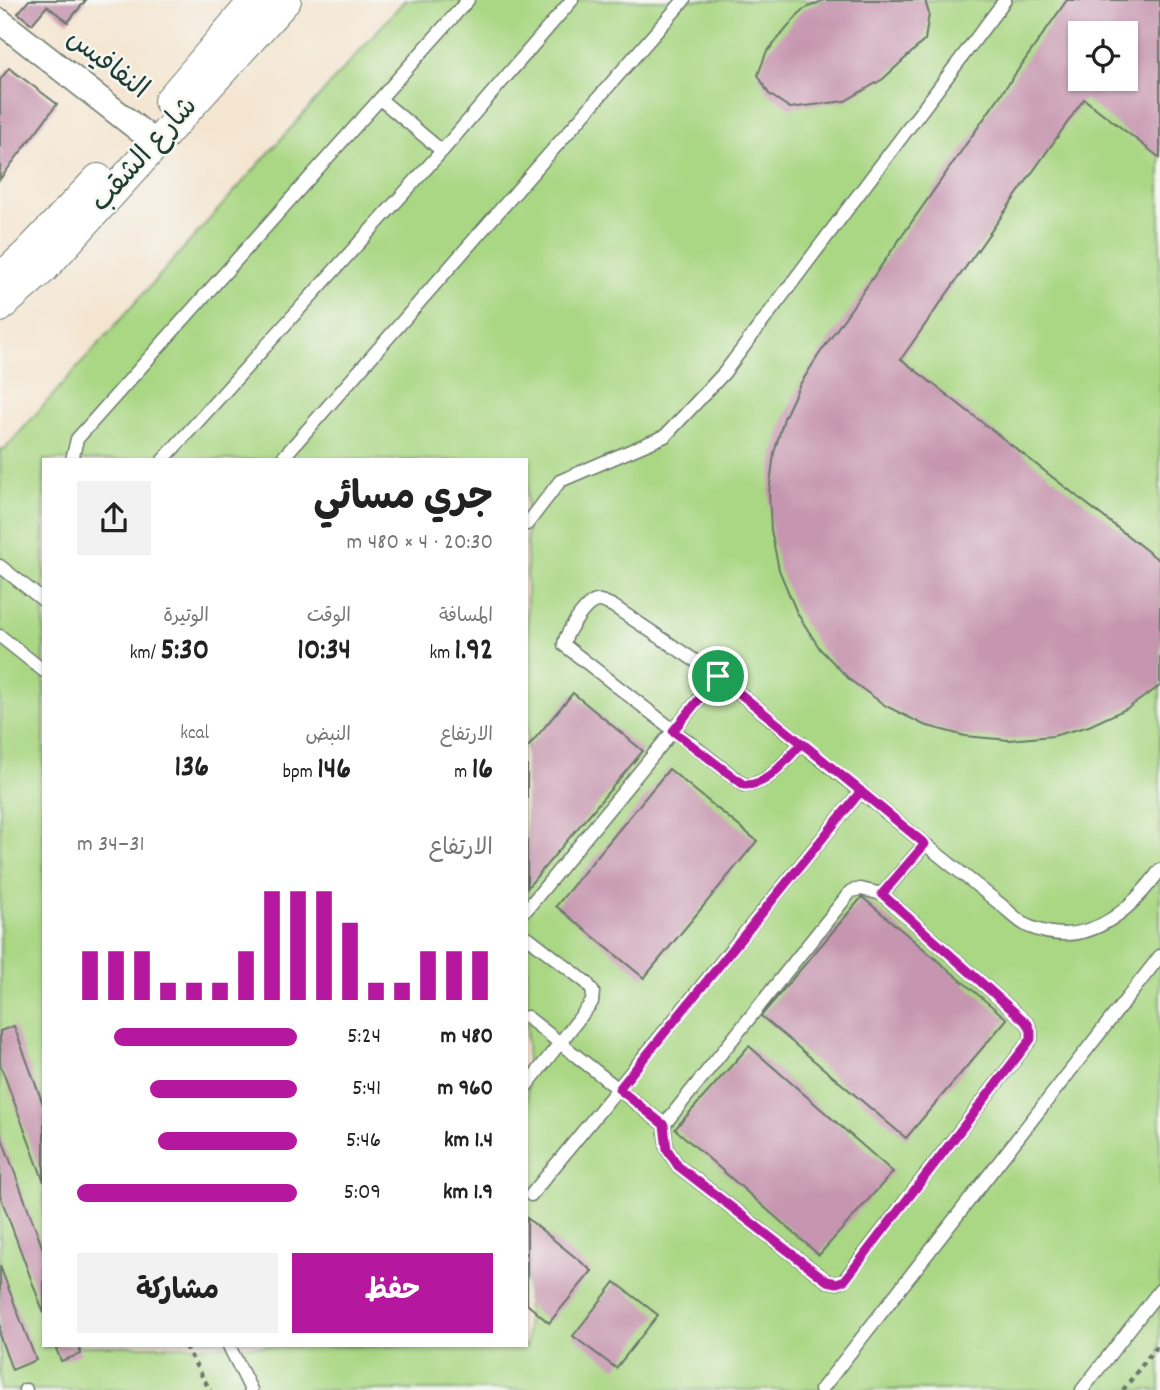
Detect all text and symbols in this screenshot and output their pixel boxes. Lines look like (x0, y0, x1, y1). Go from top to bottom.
street label: النفافيس (56, 21, 156, 111)
map controls (1068, 21, 1138, 91)
button: locate (1068, 21, 1138, 91)
street label: شارع الشقب (83, 89, 209, 223)
text: جري مسائي (314, 473, 493, 528)
button: share (77, 481, 151, 555)
text: 20:30 · 4 × 480 m (347, 527, 493, 560)
text: الوتيرة (163, 604, 209, 631)
text: الوقت (307, 604, 351, 631)
text: المسافة (439, 604, 493, 631)
text: 5:30 (160, 631, 209, 674)
text: 10:34 (297, 631, 351, 674)
text: 1.92 (455, 631, 493, 674)
text: /km (130, 641, 160, 668)
text: km (429, 641, 455, 668)
pin (688, 646, 748, 706)
icon: arrive (699, 657, 737, 695)
text: kcal (180, 721, 209, 748)
text: النبض (306, 723, 351, 750)
text: الارتفاع (440, 723, 493, 750)
text: 136 (174, 748, 209, 791)
text: 146 (317, 750, 351, 793)
text: 16 (472, 750, 493, 793)
text: bpm (283, 760, 317, 787)
text: m (454, 760, 472, 787)
text: 31–34 m (77, 829, 145, 862)
text: الارتفاع (429, 833, 493, 866)
text: 5:24 (347, 1021, 381, 1054)
text: 480 m (441, 1021, 493, 1054)
text: 5:41 (352, 1073, 381, 1106)
text: 960 m (438, 1073, 493, 1106)
text: 5:46 (346, 1125, 381, 1158)
text: 1.4 km (444, 1125, 493, 1158)
text: 5:09 (343, 1177, 381, 1210)
text: 1.9 km (443, 1177, 493, 1210)
button: مشاركة (77, 1253, 278, 1333)
button: حفظ (292, 1253, 493, 1333)

